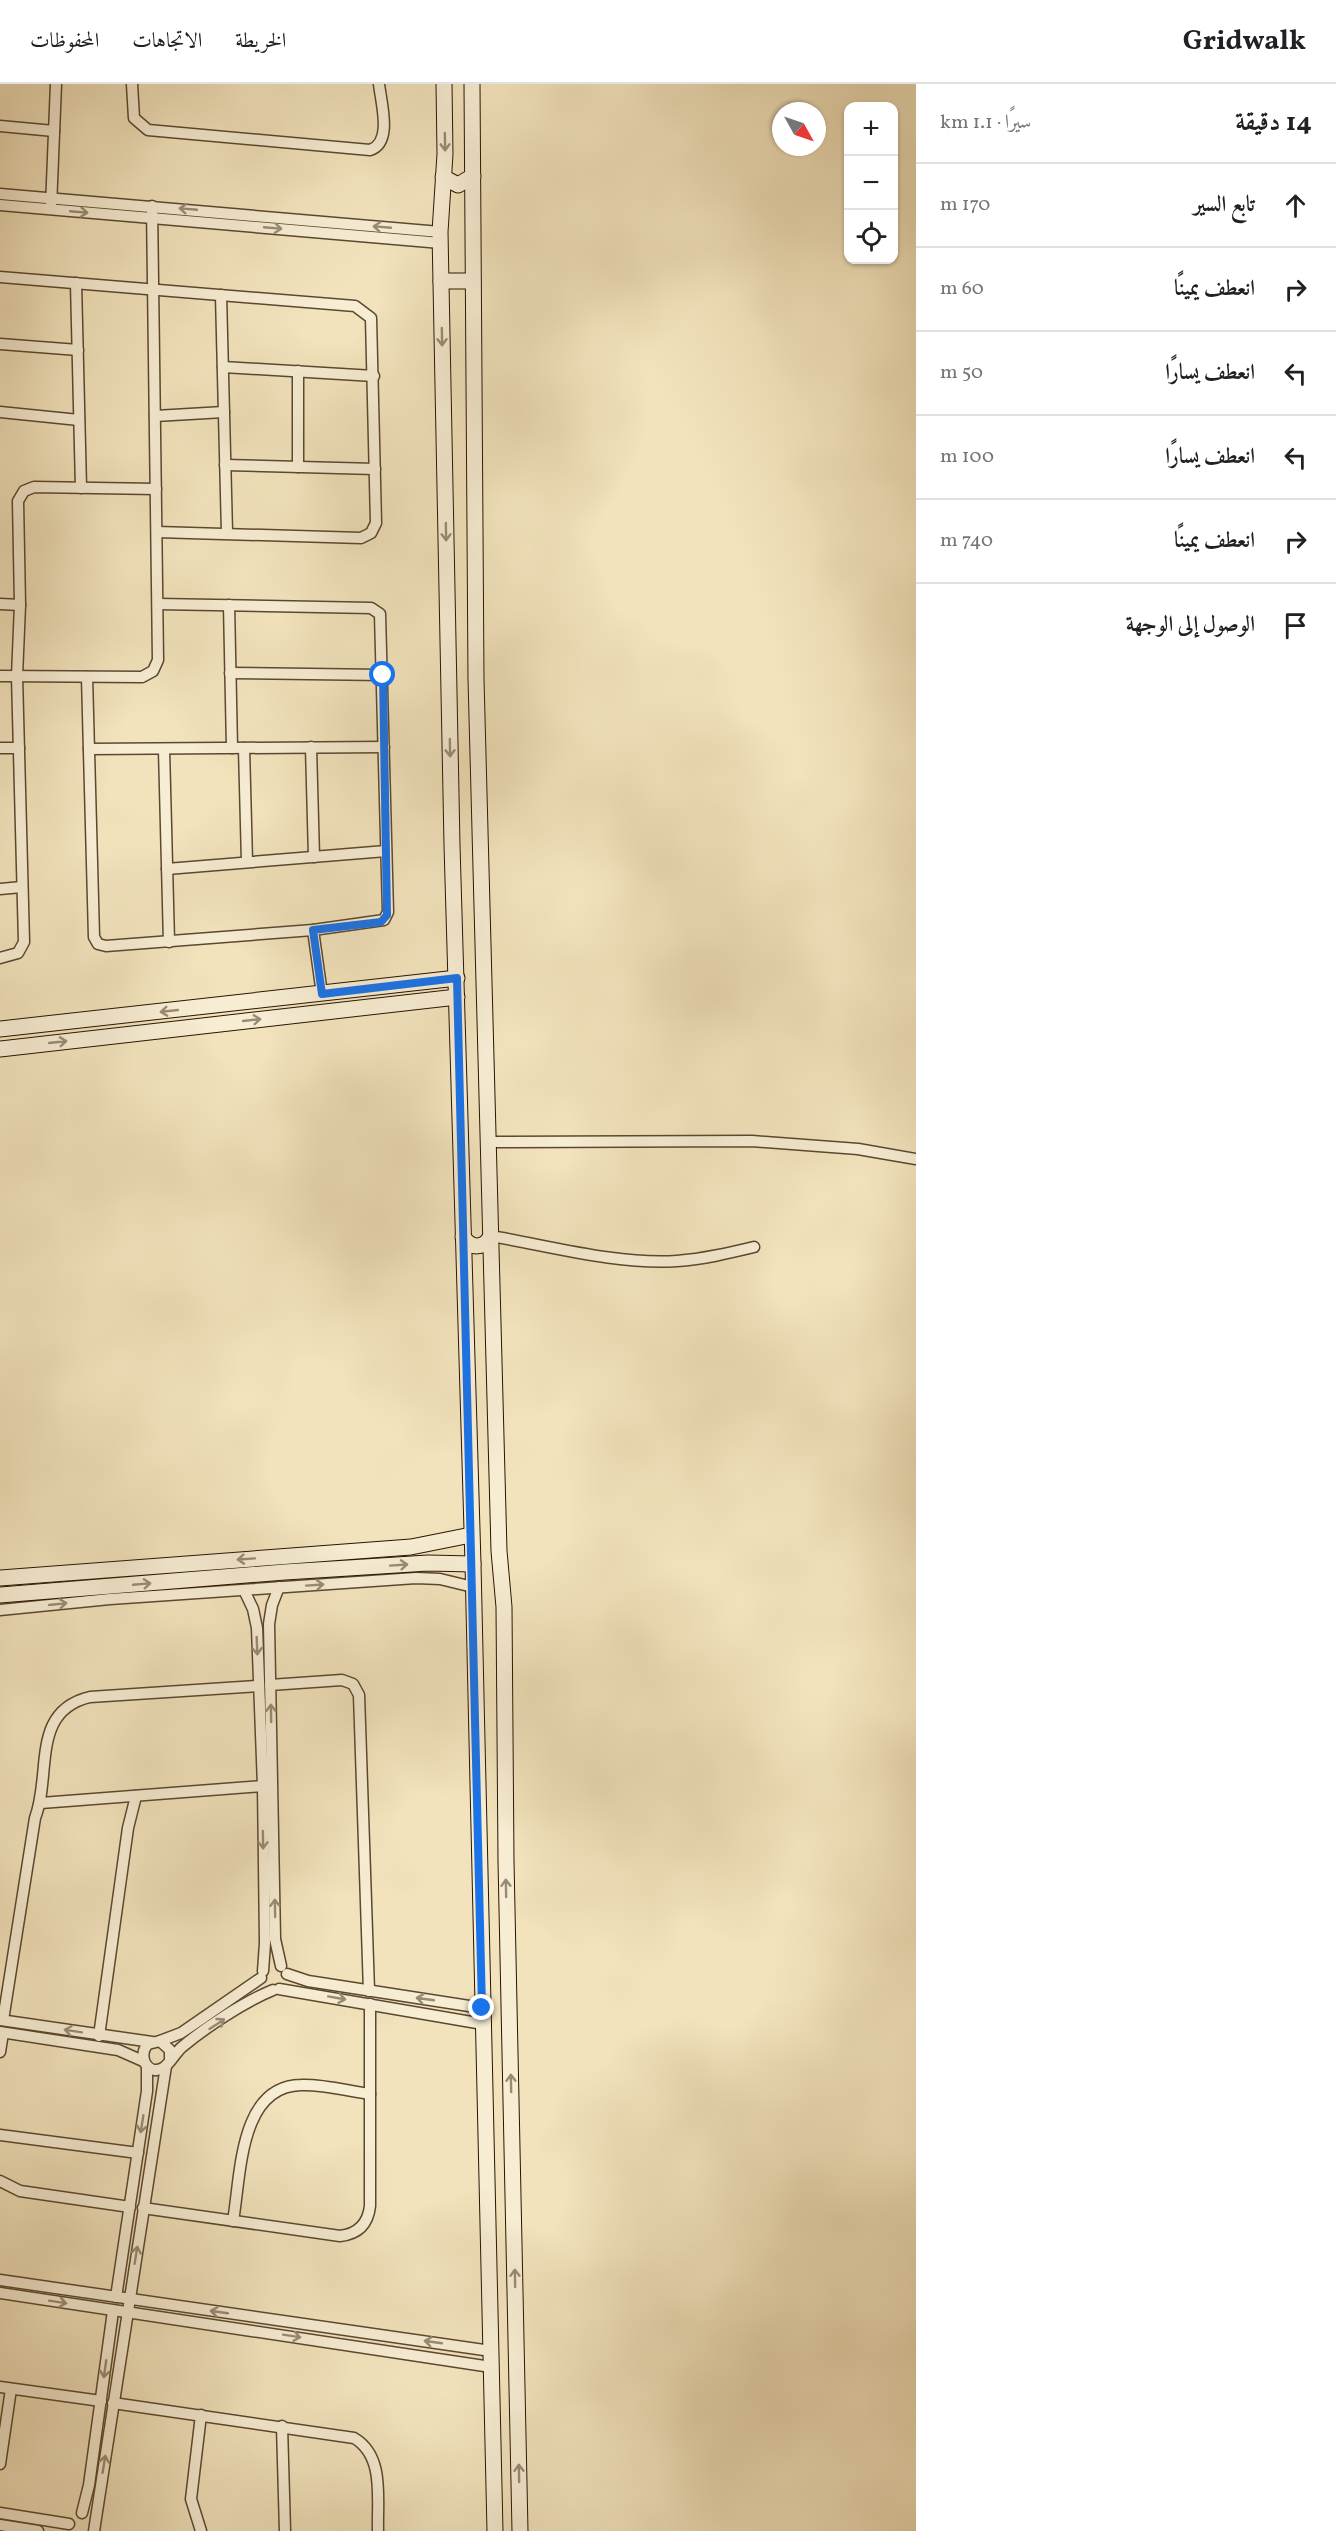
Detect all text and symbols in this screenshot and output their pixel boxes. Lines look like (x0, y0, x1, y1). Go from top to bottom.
text: Gridwalk (1183, 22, 1306, 61)
text: المحفوظات (30, 27, 99, 56)
text: الاتجاهات (132, 27, 202, 56)
text: الخريطة (235, 27, 286, 56)
north arrow (772, 102, 826, 156)
map controls (844, 102, 898, 264)
button: + (844, 102, 898, 156)
text: 14 دقيقة (1235, 105, 1312, 141)
text: سيرًا · 1.1 km (940, 109, 1031, 137)
one-way arrow (439, 132, 451, 152)
button: − (844, 156, 898, 210)
icon: ahead (1279, 189, 1312, 222)
text: تابع السير (1193, 190, 1255, 221)
text: 170 m (940, 191, 990, 219)
one-way arrow (178, 203, 198, 214)
one-way arrow (69, 207, 89, 218)
button: locate (844, 210, 898, 264)
one-way arrow (373, 221, 392, 232)
one-way arrow (263, 223, 283, 234)
icon: right (1279, 273, 1312, 306)
text: انعطف يمينًا (1174, 274, 1255, 305)
text: 60 m (940, 275, 984, 303)
one-way arrow (436, 327, 448, 347)
icon: left (1279, 357, 1312, 390)
text: انعطف يسارًا (1165, 358, 1255, 389)
text: 50 m (940, 359, 983, 387)
icon: left (1279, 441, 1312, 474)
text: انعطف يسارًا (1165, 442, 1255, 473)
text: 100 m (940, 443, 994, 471)
one-way arrow (440, 522, 452, 542)
icon: right (1279, 525, 1312, 558)
text: انعطف يمينًا (1174, 526, 1255, 557)
text: 740 m (940, 527, 993, 555)
icon: arrive (1279, 609, 1312, 642)
text: الوصول إلى الوجهة (1126, 610, 1255, 641)
route start (369, 661, 395, 687)
one-way arrow (444, 738, 456, 758)
one-way arrow (160, 1006, 180, 1017)
one-way arrow (241, 1014, 261, 1025)
one-way arrow (48, 1036, 68, 1047)
one-way arrow (236, 1554, 256, 1565)
one-way arrow (389, 1560, 409, 1571)
one-way arrow (132, 1578, 152, 1589)
one-way arrow (305, 1579, 325, 1590)
one-way arrow (48, 1598, 68, 1609)
one-way arrow (251, 1635, 263, 1655)
one-way arrow (265, 1704, 277, 1724)
one-way arrow (258, 1830, 269, 1850)
one-way arrow (501, 1878, 512, 1898)
one-way arrow (269, 1899, 281, 1919)
one-way arrow (327, 1993, 347, 2004)
one-way arrow (415, 1994, 435, 2005)
route end (468, 1994, 494, 2020)
one-way arrow (208, 2017, 225, 2030)
one-way arrow (64, 2026, 84, 2037)
one-way arrow (505, 2073, 516, 2093)
one-way arrow (137, 2114, 148, 2134)
one-way arrow (131, 2245, 142, 2265)
one-way arrow (509, 2268, 521, 2288)
one-way arrow (47, 2297, 67, 2308)
one-way arrow (210, 2306, 229, 2317)
one-way arrow (282, 2331, 302, 2342)
one-way arrow (423, 2337, 443, 2348)
one-way arrow (100, 2358, 111, 2378)
one-way arrow (98, 2455, 109, 2475)
one-way arrow (513, 2463, 525, 2483)

